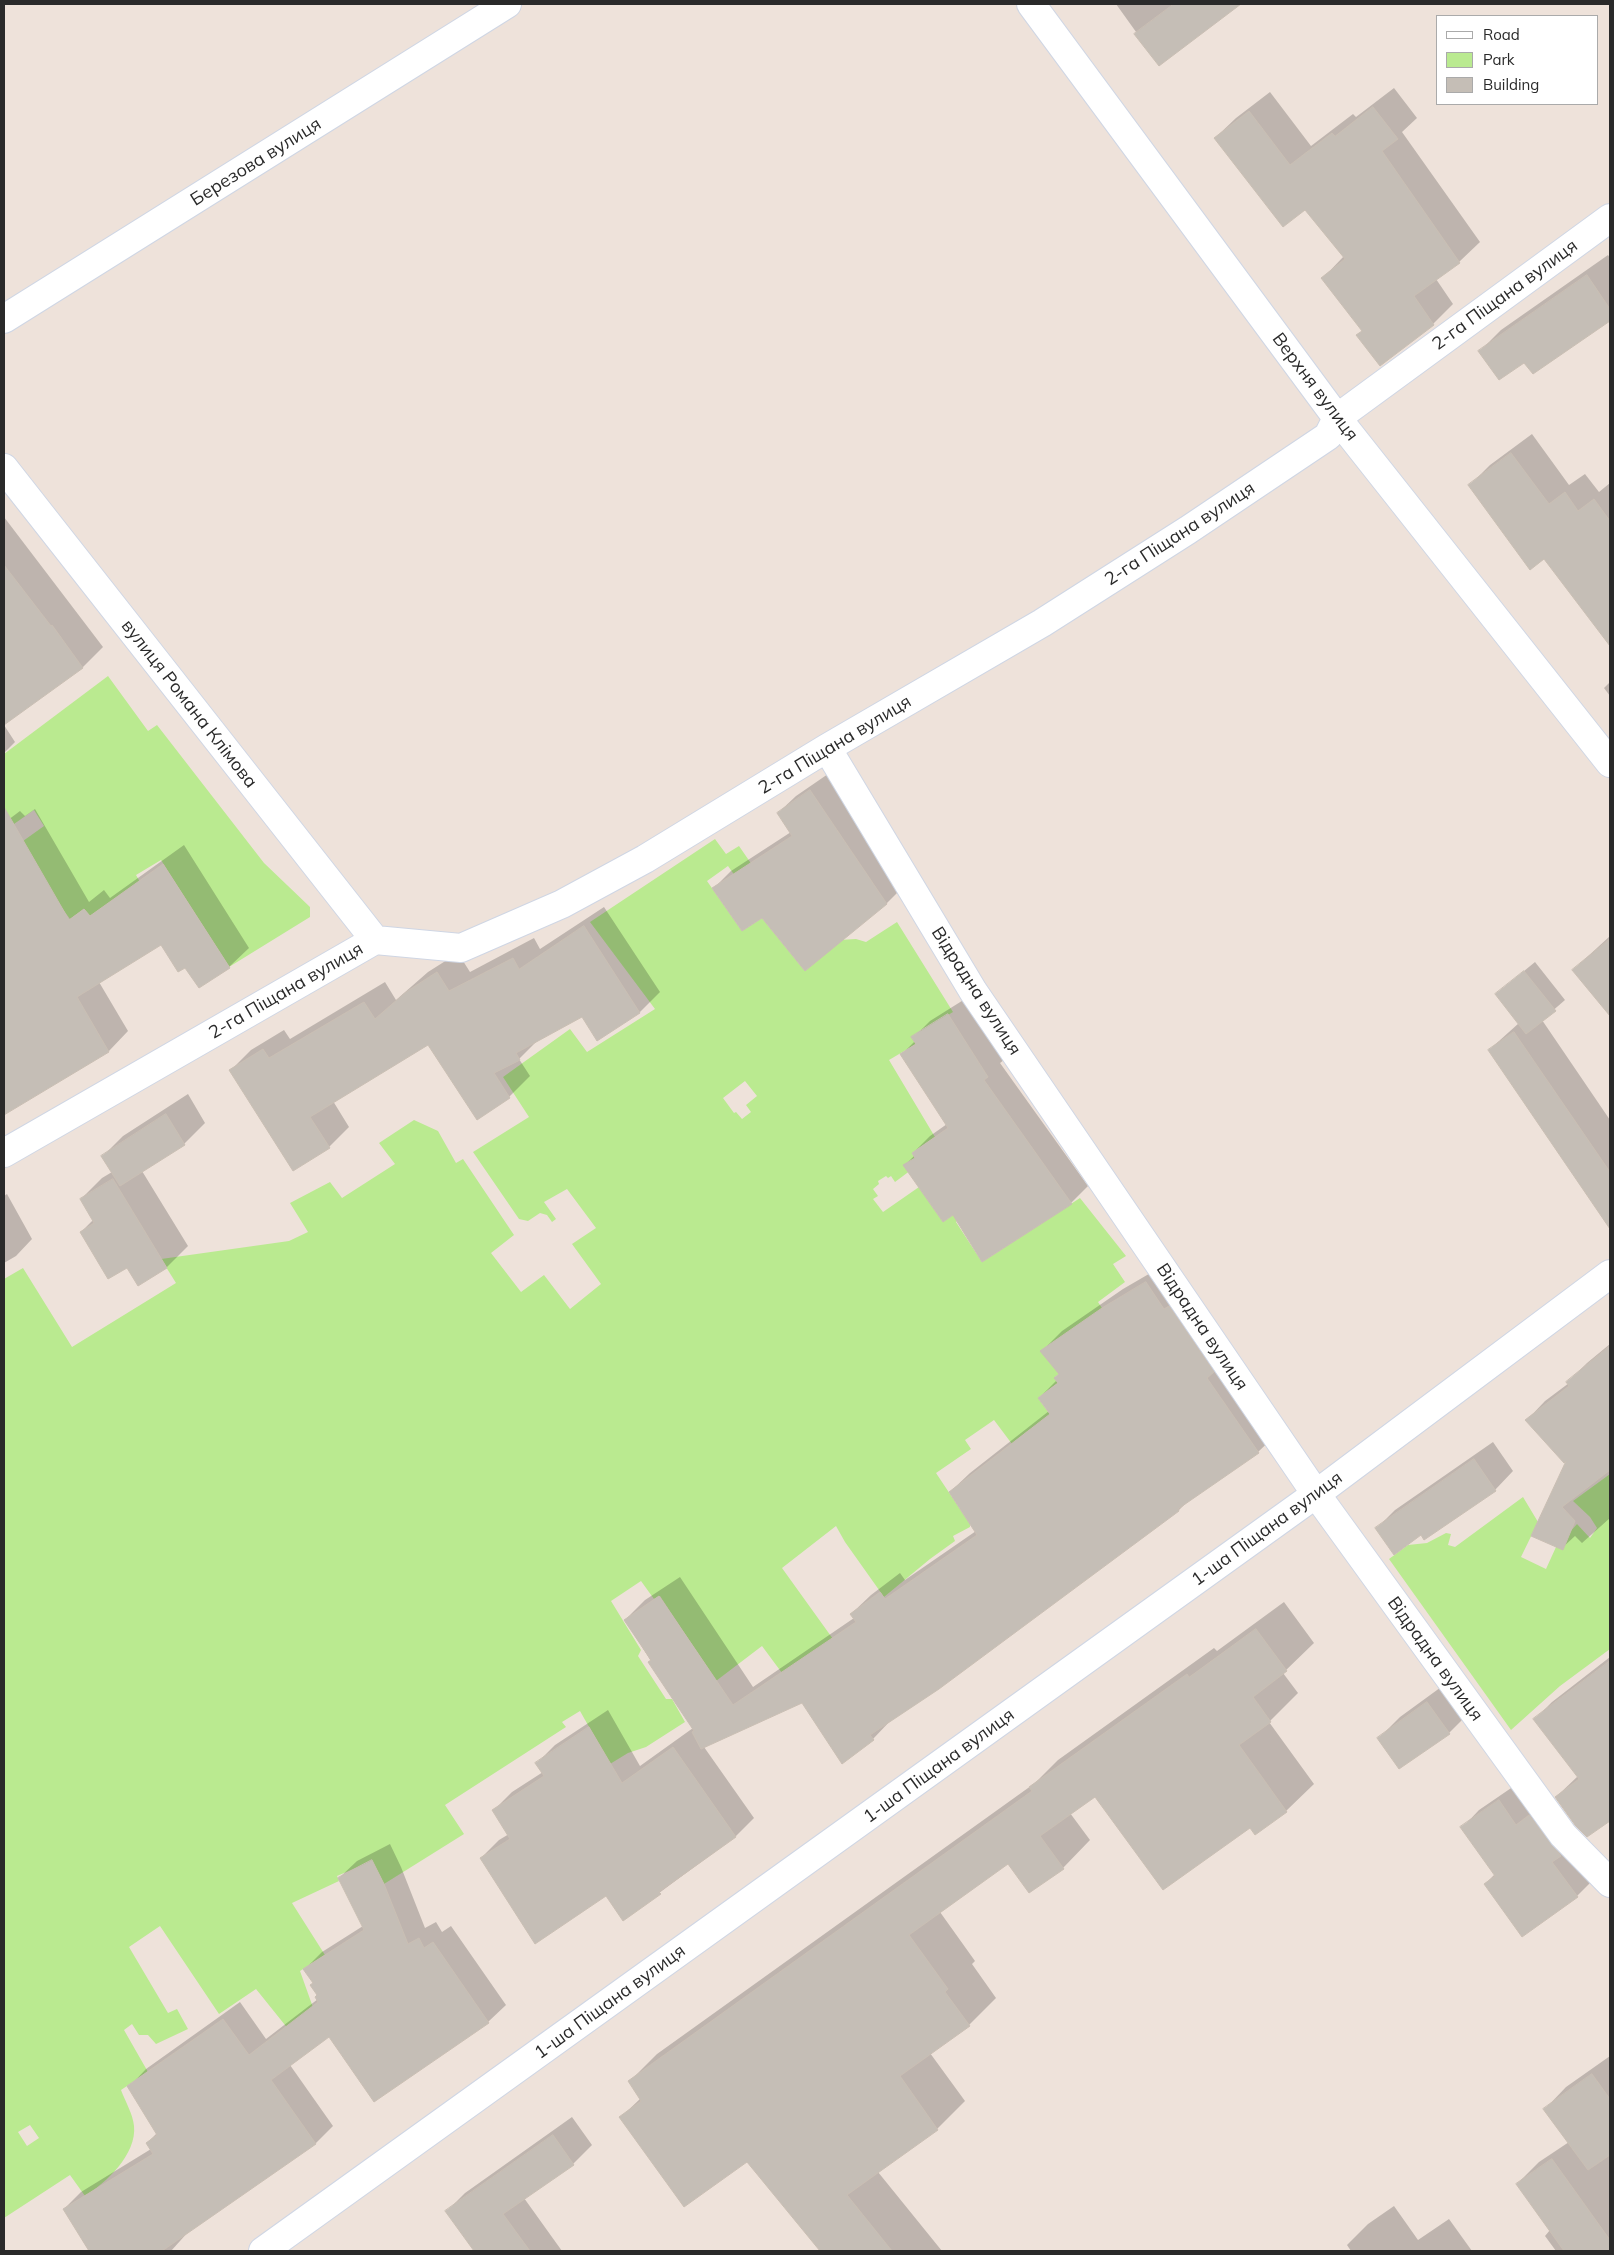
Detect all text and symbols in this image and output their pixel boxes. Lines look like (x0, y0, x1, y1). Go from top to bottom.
legend (1436, 15, 1599, 105)
text: Road (1483, 25, 1520, 44)
text: Park (1483, 50, 1515, 69)
text: Building (1483, 75, 1539, 94)
street label: Березова вулиця (187, 113, 325, 211)
street label: 2-га Піщана вулиця (1428, 235, 1582, 355)
street label: Верхня вулиця (1267, 329, 1363, 445)
street label: 2-га Піщана вулиця (1101, 477, 1259, 591)
street label: вулиця Романа Клімова (116, 615, 262, 793)
street label: 2-га Піщана вулиця (755, 691, 915, 799)
street label: Відрадна вулиця (927, 923, 1025, 1059)
street label: 2-га Піщана вулиця (205, 938, 367, 1044)
street label: Відрадна вулиця (1152, 1259, 1252, 1395)
street label: 1-ша Піщана вулиця (1187, 1467, 1347, 1591)
street label: Відрадна вулиця (1383, 1593, 1487, 1725)
street label: 1-ша Піщана вулиця (859, 1704, 1019, 1828)
street label: 1-ша Піщана вулиця (530, 1940, 690, 2064)

